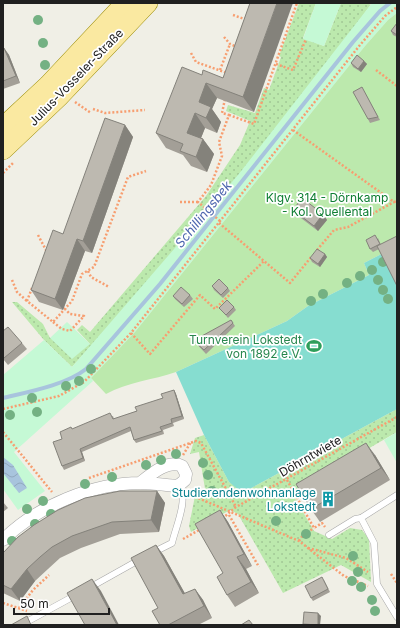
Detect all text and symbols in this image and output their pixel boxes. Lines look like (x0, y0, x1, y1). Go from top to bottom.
street label: Julius-Vosseler-Straße (26, 25, 126, 129)
water label: Schillingsbek (171, 177, 235, 251)
park label: Klgv. 314 - Dörnkamp - Kol. Quellental (266, 190, 388, 219)
place label: Turnverein Lokstedt von 1892 e.V. (189, 332, 302, 361)
sports icon: Turnverein Lokstedt von 1892 e.V. (305, 337, 323, 355)
street label: Döhrntwiete (276, 432, 344, 480)
place label: Studierendenwohnanlage Lokstedt (171, 485, 316, 514)
building icon: Studierendenwohnanlage Lokstedt (319, 490, 337, 508)
scale bar (14, 590, 109, 616)
text: 50 m (20, 596, 49, 611)

